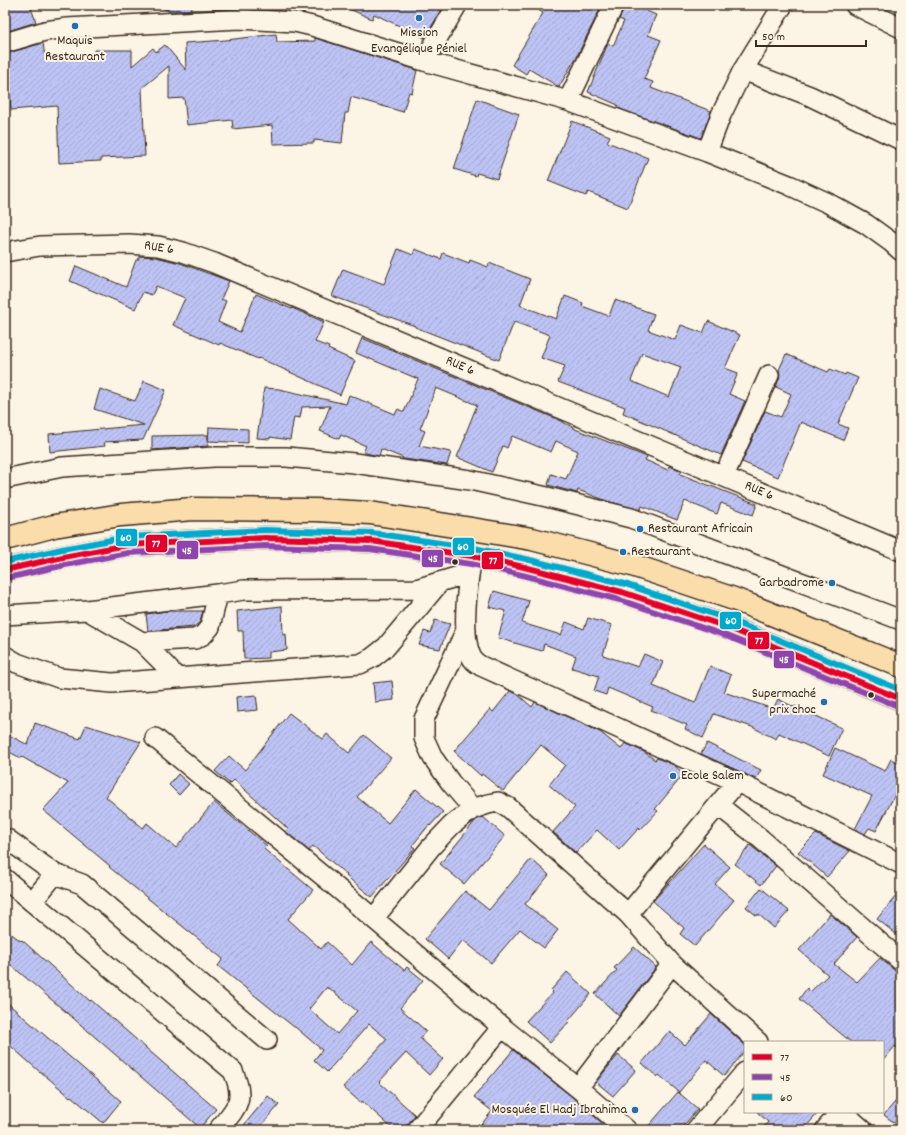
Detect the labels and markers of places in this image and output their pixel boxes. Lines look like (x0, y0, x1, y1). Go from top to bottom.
marker: Mission Evangélique Péniel (414, 13, 424, 23)
marker: Maquis Restaurant (70, 21, 80, 31)
place label: Mission Evangélique Péniel (371, 23, 468, 59)
place label: Maquis Restaurant (45, 31, 105, 67)
place label: Restaurant Africain (648, 519, 753, 539)
marker: Restaurant Africain (635, 524, 645, 534)
place label: Restaurant (631, 542, 691, 562)
marker: Restaurant (618, 547, 628, 557)
unlabelled marker (450, 557, 460, 567)
place label: Garbadrome (759, 573, 824, 593)
marker: Garbadrome (827, 578, 837, 588)
place label: Supermaché prix choc (752, 684, 816, 720)
unlabelled marker (866, 690, 876, 700)
marker: Supermaché prix choc (819, 697, 829, 707)
place label: Ecole Salem (681, 766, 744, 786)
marker: Ecole Salem (668, 771, 678, 781)
place label: Mosquée El Hadj Ibrahima (492, 1100, 627, 1120)
marker: Mosquée El Hadj Ibrahima (630, 1105, 640, 1115)

